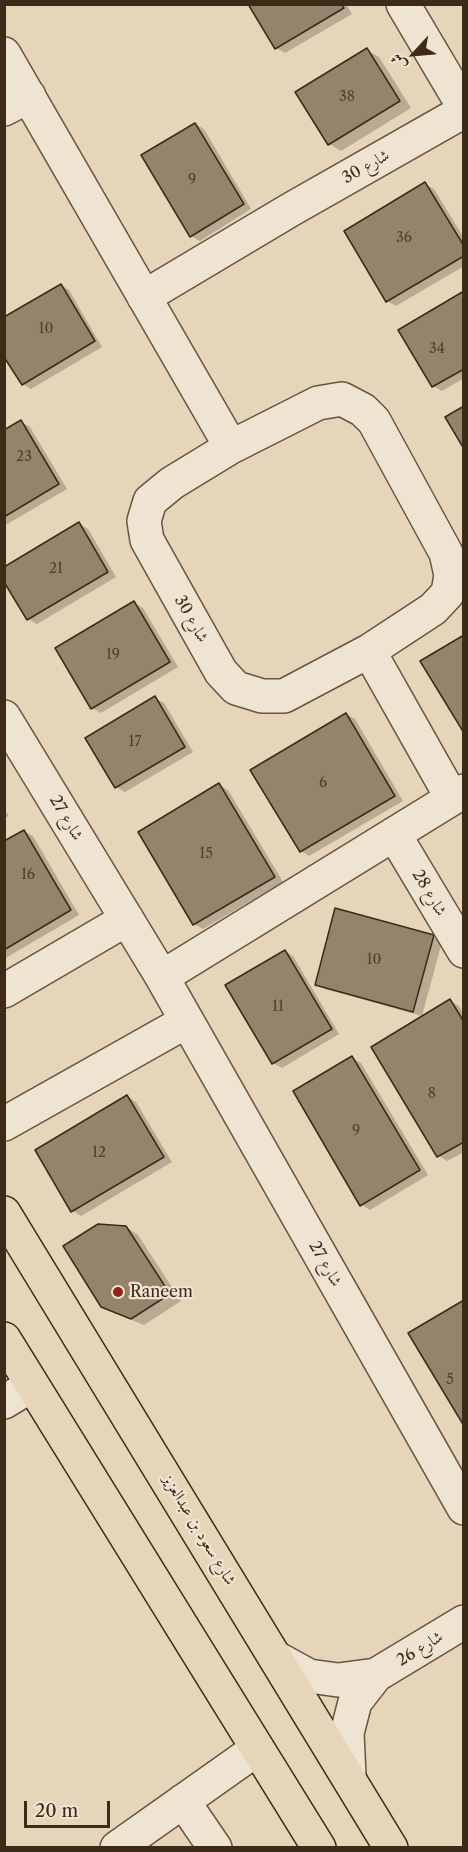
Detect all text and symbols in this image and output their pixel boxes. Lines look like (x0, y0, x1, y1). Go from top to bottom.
north arrow (384, 24, 444, 84)
text: ش (385, 50, 410, 73)
house number: 38 (339, 89, 355, 105)
street label: شارع 30 (339, 146, 393, 188)
house number: 9 (188, 172, 196, 188)
house number: 36 (396, 230, 412, 246)
house number: 10 (39, 321, 53, 337)
house number: 34 (429, 341, 445, 357)
house number: 23 (16, 449, 32, 465)
house number: 21 (49, 561, 63, 577)
street label: شارع 30 (170, 592, 212, 646)
house number: 19 (106, 647, 120, 663)
house number: 17 (129, 734, 141, 750)
house number: 6 (319, 775, 327, 791)
street label: شارع 27 (45, 792, 87, 844)
house number: 15 (199, 846, 213, 862)
street label: شارع 28 (408, 866, 450, 920)
house number: 16 (21, 867, 35, 883)
house number: 10 (367, 952, 381, 968)
house number: 11 (272, 999, 284, 1015)
house number: 8 (428, 1086, 436, 1102)
house number: 9 (352, 1123, 360, 1139)
house number: 12 (92, 1145, 106, 1161)
street label: شارع 27 (304, 1238, 346, 1290)
place label: Raneem (130, 1282, 193, 1302)
marker: Raneem (111, 1285, 125, 1299)
house number: 5 (446, 1372, 454, 1388)
street label: شارع سعود بن عبدالعزيز (158, 1471, 240, 1589)
street label: شارع 26 (393, 1627, 447, 1671)
scale bar (27, 1789, 112, 1827)
text: 20 m (35, 1800, 78, 1822)

